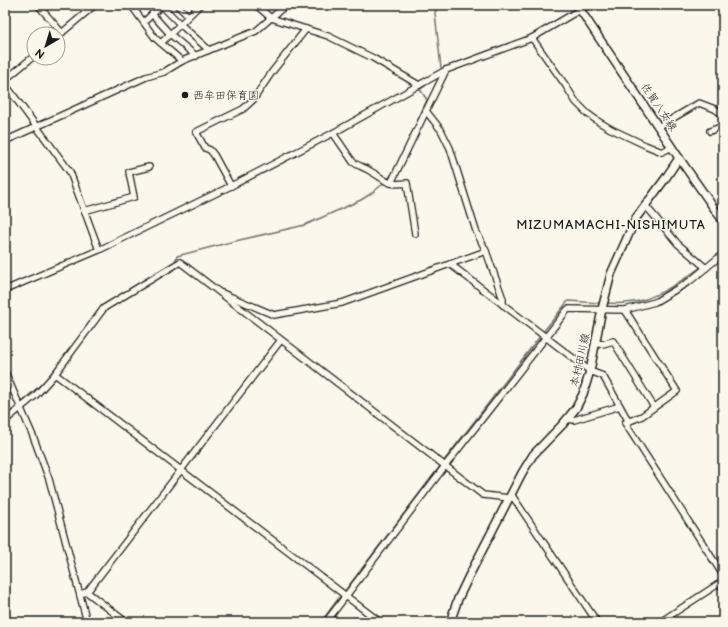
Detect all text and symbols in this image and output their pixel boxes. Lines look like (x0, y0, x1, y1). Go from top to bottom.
north arrow (26, 26, 66, 66)
text: N (33, 46, 47, 61)
street label: 佐賀八女線 (638, 81, 680, 133)
place label: 西牟田保育園 (193, 89, 259, 102)
marker: 西牟田保育園 (180, 90, 190, 100)
district label: MIZUMAMACHI-NISHIMUTA (516, 217, 706, 233)
street label: 本村田川線 (567, 332, 593, 388)

